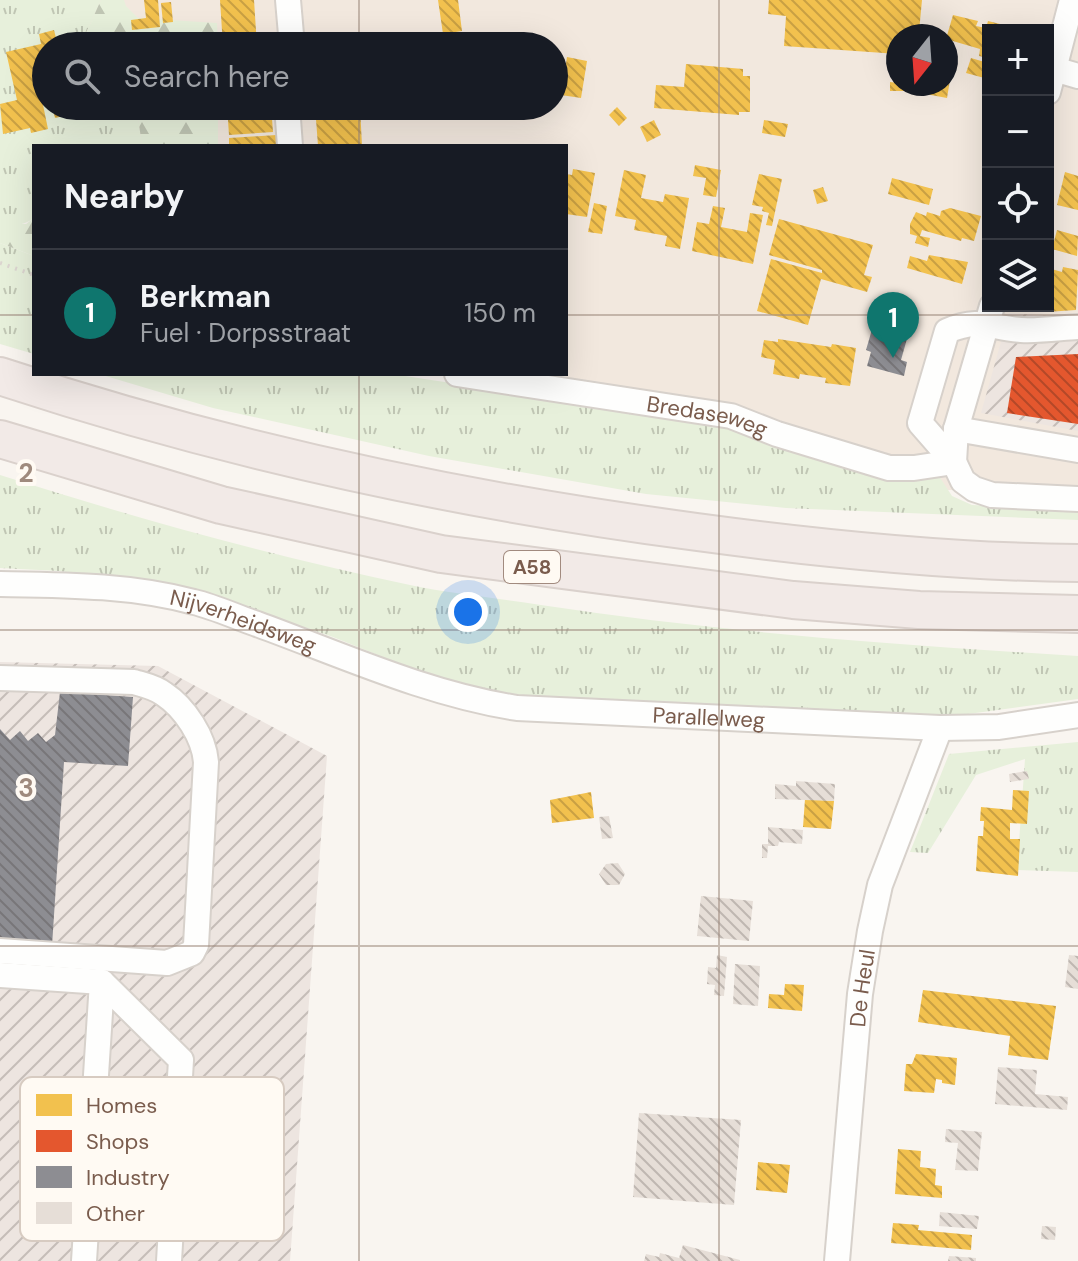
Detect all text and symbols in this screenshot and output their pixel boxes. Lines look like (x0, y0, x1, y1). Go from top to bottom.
north arrow (886, 24, 958, 96)
map controls (982, 24, 1054, 312)
button: + (982, 24, 1054, 96)
search box (32, 32, 568, 120)
icon: search (60, 54, 104, 98)
text: Search here (124, 57, 290, 96)
button: − (982, 96, 1054, 168)
button: locate (982, 168, 1054, 240)
text: Nearby (64, 174, 184, 219)
button: layers (982, 240, 1054, 312)
text: Berkman (140, 277, 271, 316)
pin: 1 (867, 292, 919, 358)
text: 1 (85, 296, 95, 330)
text: 150 m (464, 296, 536, 330)
text: Fuel · Dorpsstraat (140, 316, 351, 350)
street label: Bredaseweg (645, 389, 772, 444)
text: 2 (18, 456, 34, 490)
road number: A58 (504, 551, 560, 583)
street label: Nijverheidsweg (167, 582, 321, 660)
your location (448, 592, 488, 632)
street label: Parallelweg (652, 700, 766, 734)
text: 3 (18, 771, 34, 805)
street label: De Heul (843, 947, 881, 1028)
legend (20, 1077, 284, 1241)
text: Homes (86, 1091, 157, 1120)
text: Shops (86, 1127, 149, 1156)
text: Industry (86, 1163, 170, 1192)
text: Other (86, 1199, 145, 1228)

